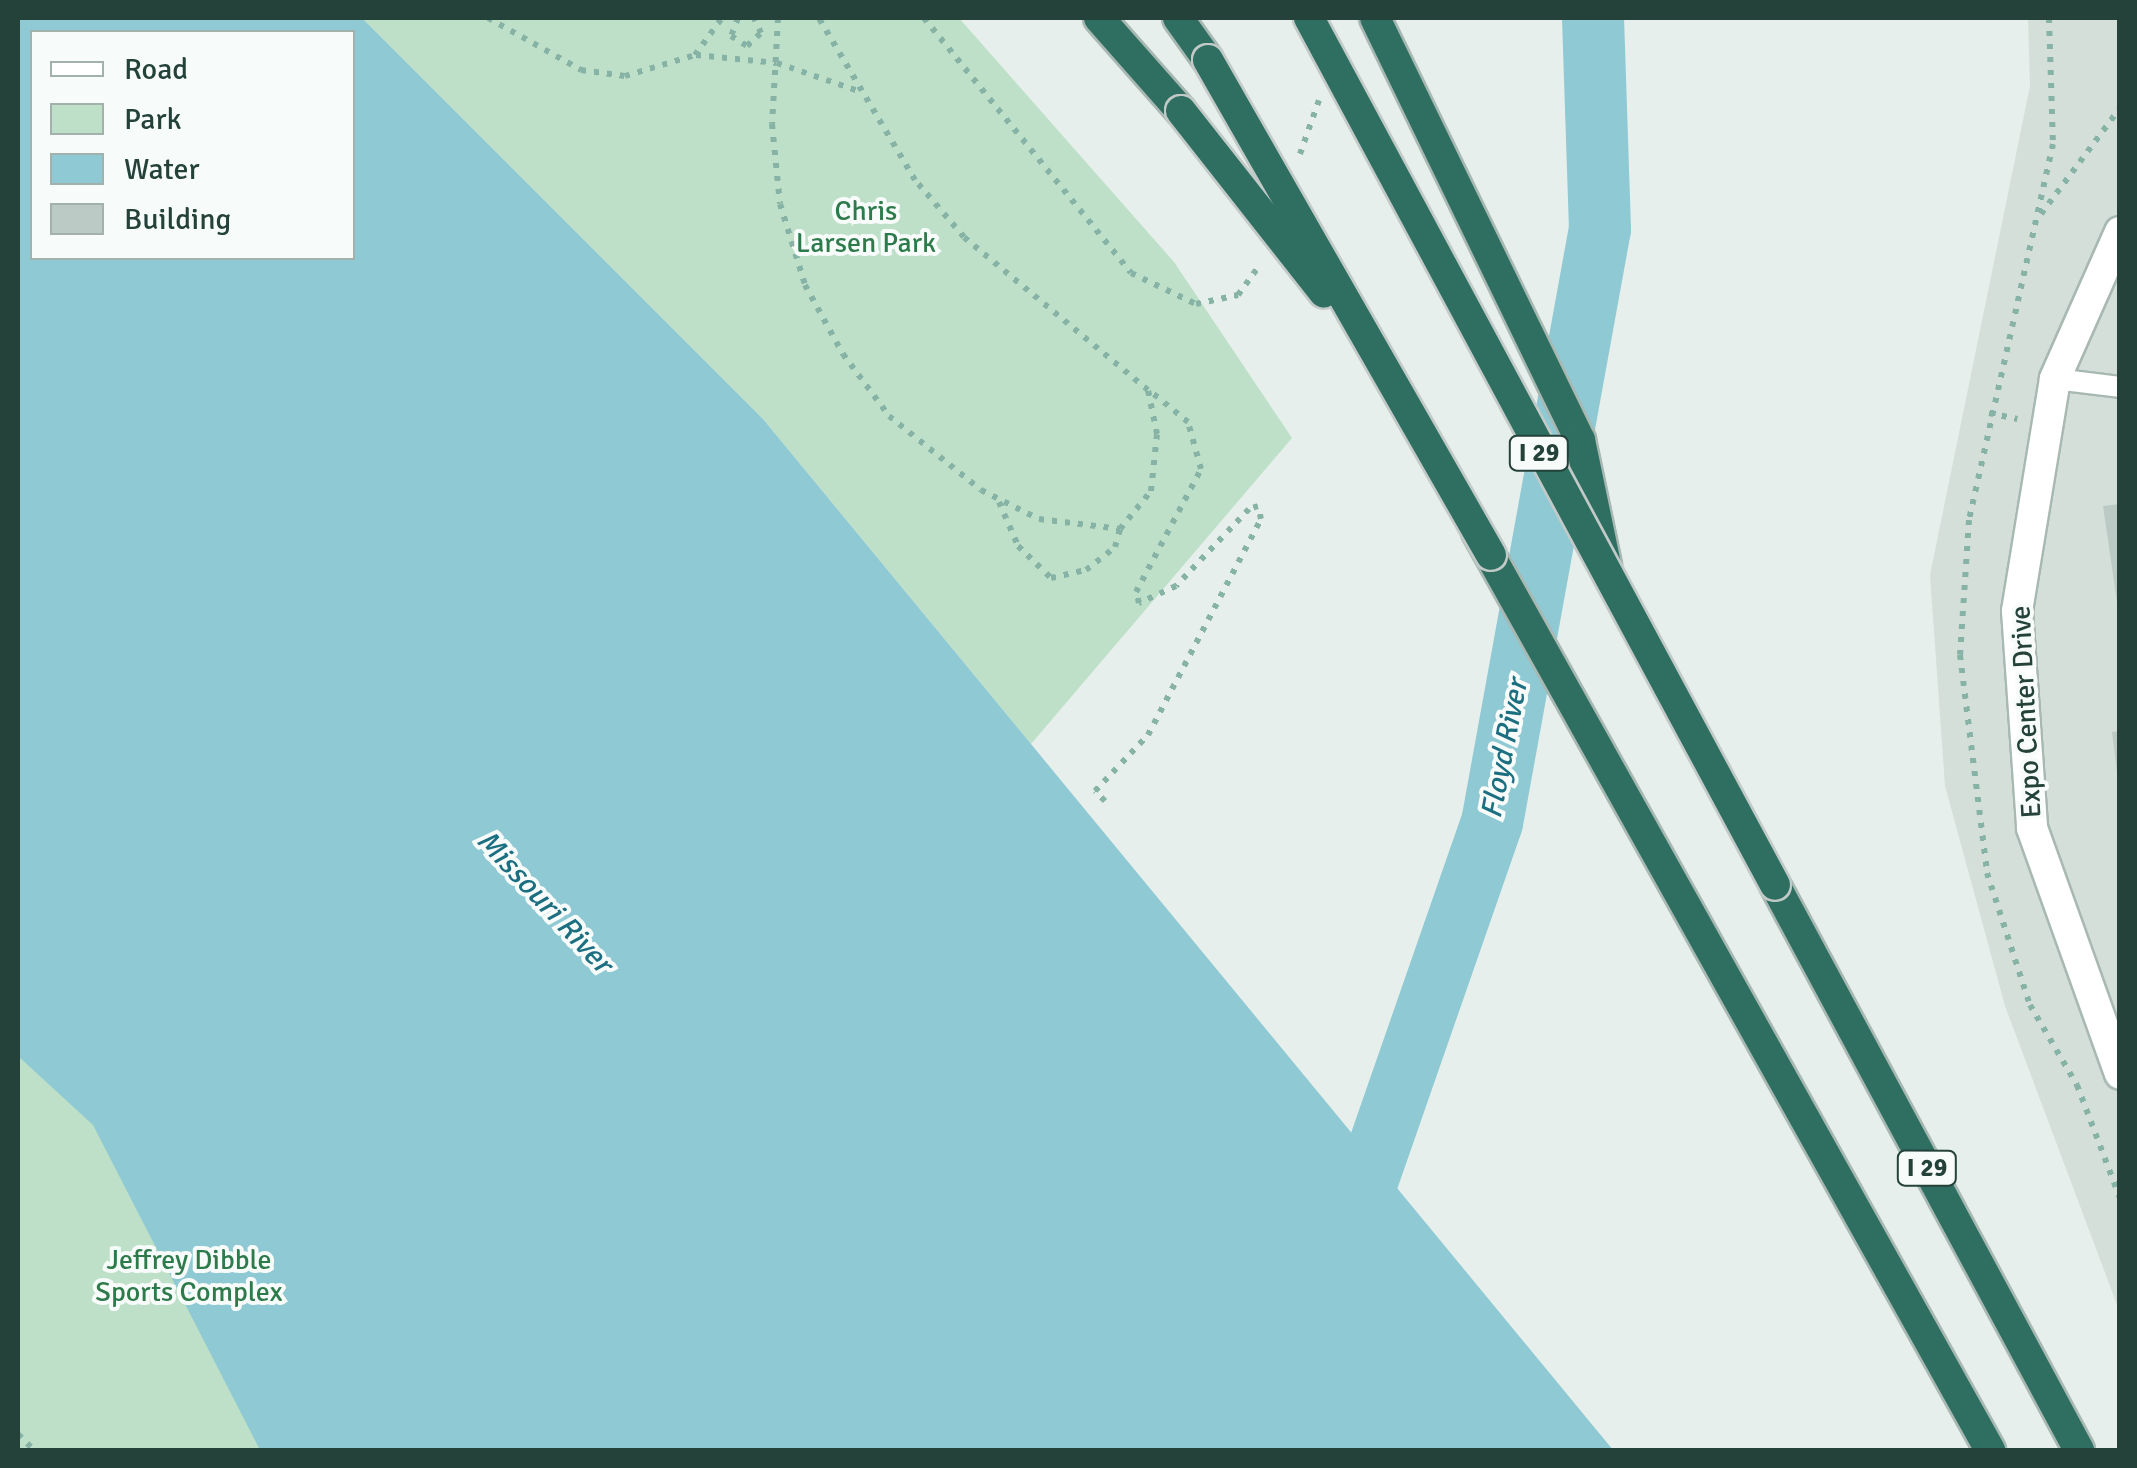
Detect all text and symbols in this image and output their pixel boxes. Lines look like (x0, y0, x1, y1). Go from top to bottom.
legend (30, 30, 355, 260)
text: Road (124, 51, 188, 88)
text: Park (124, 101, 182, 138)
text: Water (124, 151, 200, 188)
park label: Chris Larsen Park (796, 194, 936, 260)
text: Building (124, 201, 231, 238)
road number: I 29 (1506, 433, 1572, 473)
street label: Expo Center Drive (2004, 605, 2048, 819)
water label: Floyd River (1474, 676, 1536, 822)
water label: Missouri River (469, 823, 619, 981)
road number: I 29 (1894, 1148, 1960, 1188)
park label: Jeffrey Dibble Sports Complex (95, 1243, 283, 1309)

